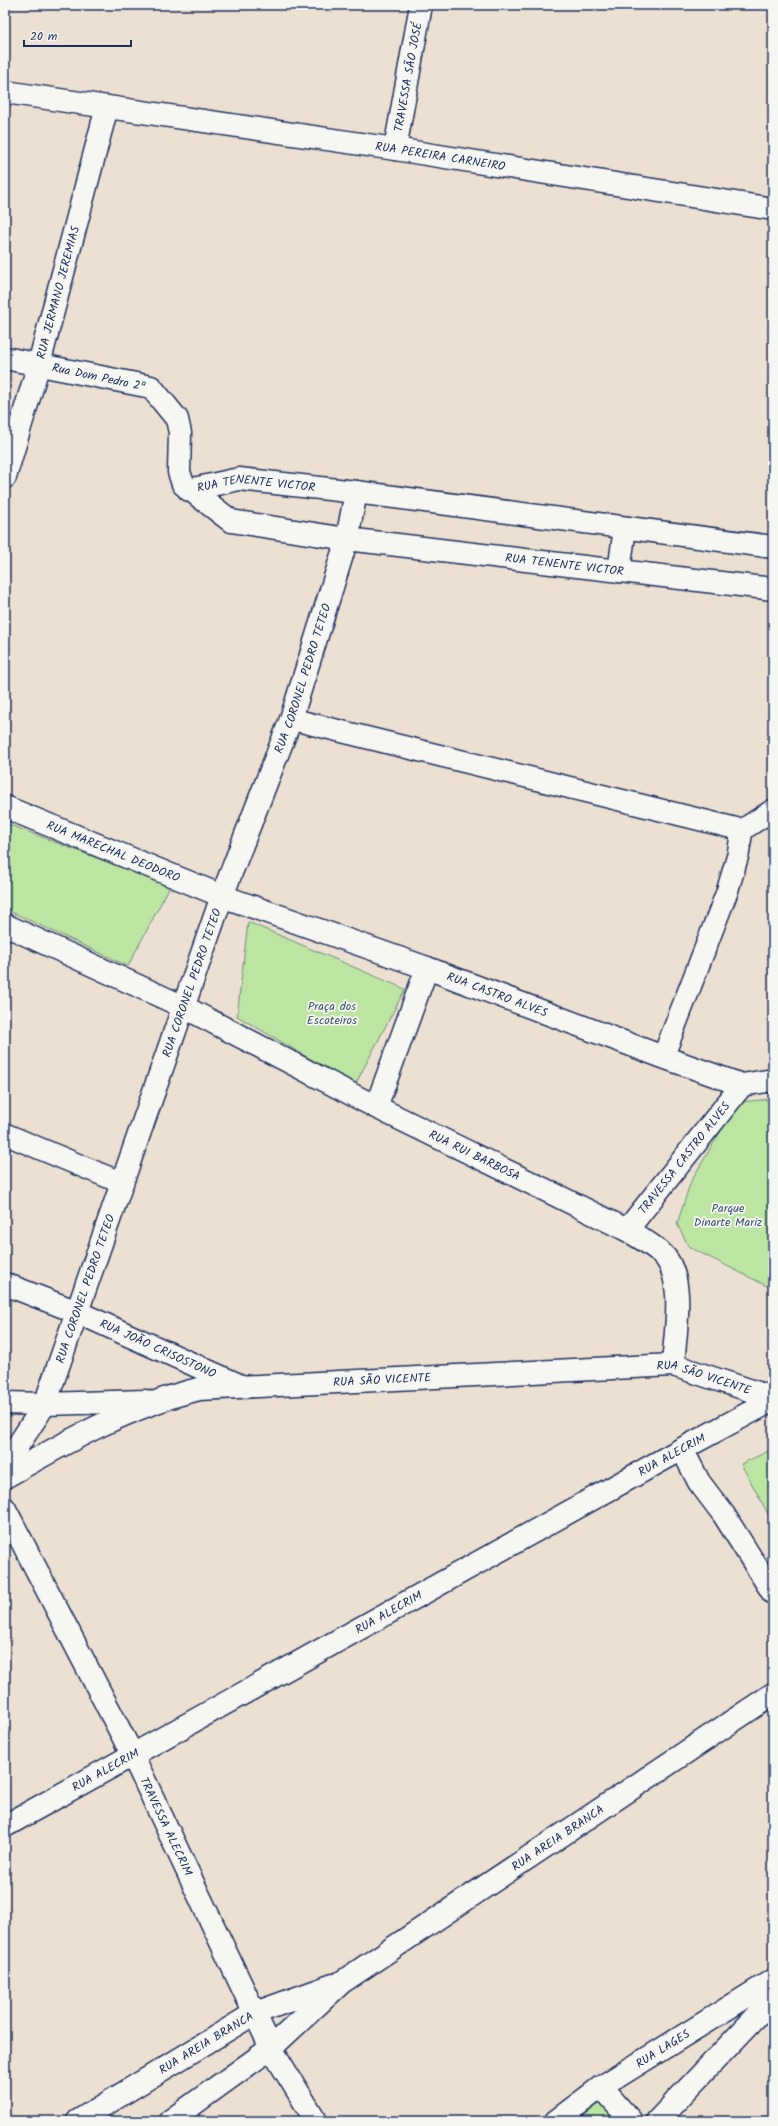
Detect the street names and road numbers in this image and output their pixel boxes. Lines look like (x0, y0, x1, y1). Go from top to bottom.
street label: TRAVESSA SÃO JOSÉ (389, 20, 428, 134)
street label: RUA PEREIRA CARNEIRO (374, 137, 507, 176)
street label: RUA JERMANO JEREMIAS (32, 224, 85, 361)
street label: Rua Dom Pedro 2ª (50, 358, 148, 397)
street label: RUA TENENTE VICTOR (195, 470, 316, 498)
street label: RUA TENENTE VICTOR (504, 549, 625, 581)
street label: RUA CORONEL PEDRO TETEO (269, 601, 337, 756)
street label: RUA MARECHAL DEODORO (43, 816, 183, 888)
street label: RUA CORONEL PEDRO TETEO (158, 905, 227, 1060)
street label: RUA CASTRO ALVES (444, 967, 551, 1023)
street label: TRAVESSA CASTRO ALVES (634, 1097, 736, 1219)
street label: RUA RUI BARBOSA (425, 1125, 523, 1186)
street label: RUA CORONEL PEDRO TETEO (51, 1211, 121, 1366)
street label: RUA JOÃO CRISOSTONO (96, 1314, 220, 1384)
street label: RUA SÃO VICENTE (656, 1356, 754, 1400)
street label: RUA SÃO VICENTE (333, 1368, 432, 1392)
street label: RUA ALECRIM (635, 1429, 710, 1482)
street label: RUA ALECRIM (352, 1586, 426, 1639)
street label: RUA ALECRIM (68, 1744, 143, 1797)
street label: TRAVESSA ALECRIM (134, 1774, 198, 1880)
street label: RUA AREIA BRANCA (508, 1800, 608, 1876)
street label: RUA AREIA BRANCA (155, 2007, 257, 2080)
street label: RUA LAGES (632, 2025, 694, 2073)

